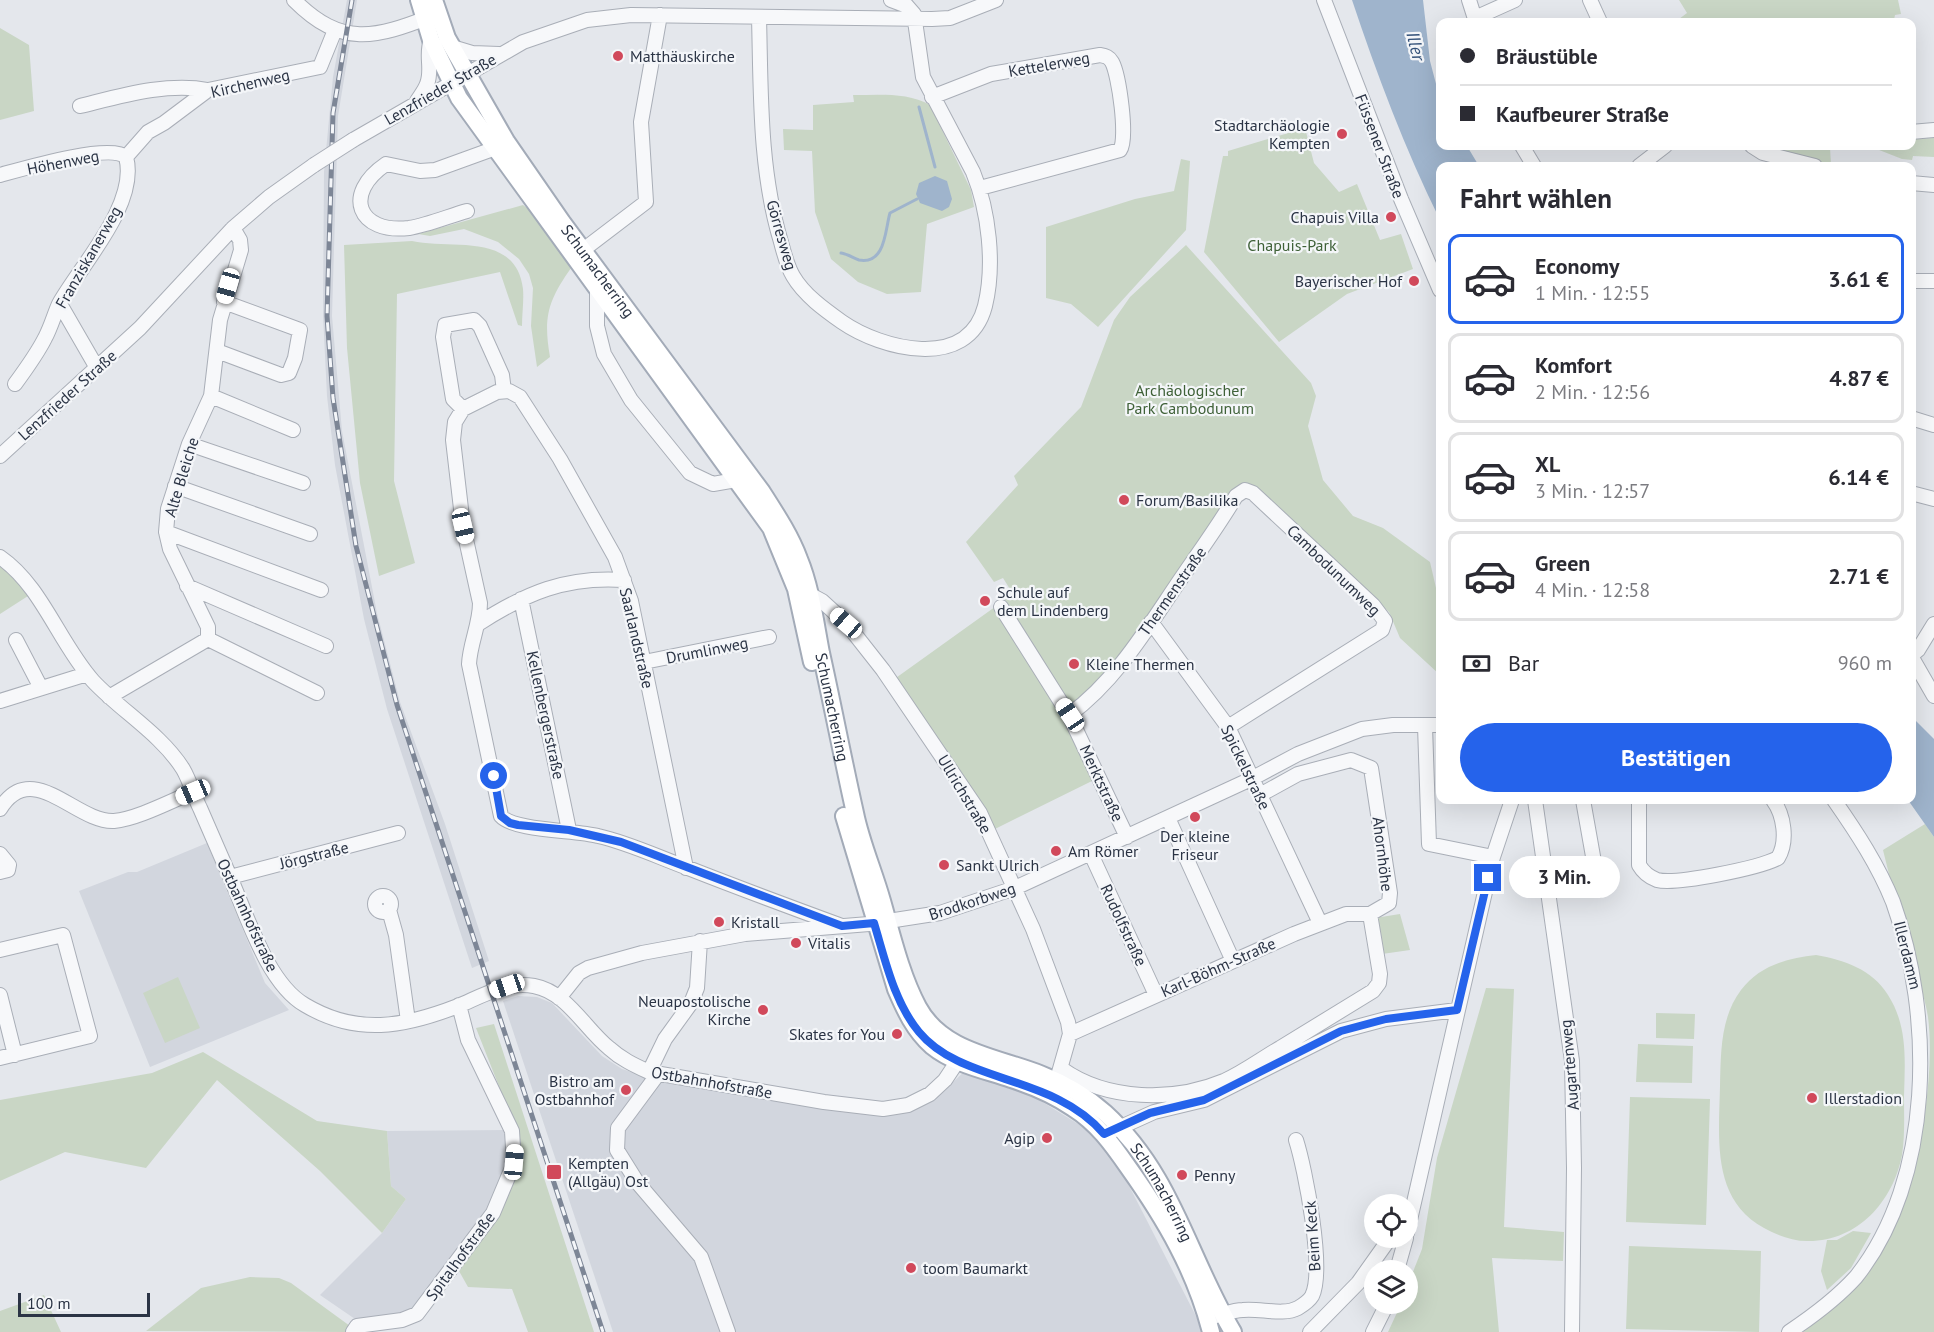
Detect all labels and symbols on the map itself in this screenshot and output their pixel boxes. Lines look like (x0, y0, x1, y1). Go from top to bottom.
water label: Iller (1401, 29, 1431, 64)
place label: Matthäuskirche (630, 46, 735, 66)
street label: Kettelerweg (1007, 47, 1091, 81)
street label: Lenzfrieder Straße (381, 49, 499, 129)
marker: Matthäuskirche (611, 49, 625, 63)
street label: Kirchenweg (209, 64, 291, 102)
street label: Füssener Straße (1351, 91, 1409, 201)
place label: Stadtarchäologie Kempten (1214, 115, 1330, 153)
marker: Stadtarchäologie Kempten (1335, 127, 1349, 141)
street label: Höhenweg (25, 145, 101, 179)
street label: Görresweg (762, 198, 802, 272)
street label: Franziskanerweg (51, 202, 125, 312)
place label: Chapuis Villa (1290, 207, 1379, 227)
marker: Chapuis Villa (1384, 210, 1398, 224)
street label: Schumacherring (557, 220, 639, 321)
park label: Chapuis-Park (1247, 235, 1337, 255)
car (214, 266, 242, 306)
place label: Bayerischer Hof (1295, 271, 1403, 291)
marker: Bayerischer Hof (1407, 274, 1421, 288)
street label: Lenzfrieder Straße (14, 346, 120, 444)
park label: Archäologischer Park Cambodunum (1126, 380, 1254, 418)
street label: Alte Bleiche (159, 435, 203, 519)
place label: Forum/Basilika (1136, 490, 1238, 510)
marker: Forum/Basilika (1117, 493, 1131, 507)
car (450, 506, 476, 546)
street label: Cambodunumweg (1283, 520, 1385, 620)
street label: Thermenstraße (1134, 543, 1210, 639)
place label: Schule auf dem Lindenberg (997, 582, 1109, 620)
street label: Saarlandstraße (616, 586, 658, 690)
marker: Schule auf dem Lindenberg (978, 594, 992, 608)
car (827, 604, 865, 642)
street label: Drumlinweg (664, 632, 750, 668)
street label: Kellenbergerstraße (523, 649, 569, 781)
street label: Schumacherring (811, 651, 854, 763)
place label: Kleine Thermen (1086, 654, 1195, 674)
marker: Kleine Thermen (1067, 657, 1081, 671)
car (1052, 695, 1088, 735)
street label: Spickelstraße (1217, 721, 1275, 813)
street label: Merktstraße (1076, 741, 1128, 825)
street label: Ullrichstraße (934, 751, 996, 837)
route start (480, 762, 507, 789)
car (173, 777, 213, 807)
marker: Der kleine Friseur (1188, 810, 1202, 824)
street label: Ahornhöhe (1368, 816, 1398, 892)
place label: Der kleine Friseur (1160, 826, 1230, 864)
street label: Jörgstraße (276, 837, 351, 873)
place label: Am Römer (1068, 841, 1139, 861)
marker: Am Römer (1049, 844, 1063, 858)
street label: Ostbahnhofstraße (213, 855, 283, 975)
place label: Sankt Ulrich (956, 855, 1039, 875)
callout: 3 Min. (1509, 857, 1620, 899)
marker: Sankt Ulrich (937, 858, 951, 872)
route end (1474, 864, 1501, 891)
street label: Brodkorbweg (926, 878, 1018, 924)
street label: Rudolfstraße (1096, 881, 1152, 969)
place label: Kristall (731, 912, 780, 932)
marker: Kristall (712, 915, 726, 929)
street label: Illerdamm (1890, 919, 1926, 991)
place label: Vitalis (807, 933, 851, 953)
street label: Karl-Böhm-Straße (1158, 933, 1278, 1001)
marker: Vitalis (789, 936, 803, 950)
car (487, 972, 527, 1000)
place label: Neuapostolische Kirche (638, 991, 751, 1029)
marker: Neuapostolische Kirche (756, 1003, 770, 1017)
street label: Augartenweg (1555, 1019, 1583, 1111)
place label: Skates for You (789, 1024, 885, 1044)
marker: Skates for You (890, 1027, 904, 1041)
street label: Ostbahnhofstraße (650, 1062, 774, 1102)
place label: Bistro am Ostbahnhof (535, 1071, 615, 1109)
marker: Bistro am Ostbahnhof (619, 1083, 633, 1097)
place label: Illerstadion (1824, 1088, 1902, 1108)
marker: Illerstadion (1805, 1091, 1819, 1105)
place label: Agip (1004, 1128, 1035, 1148)
marker: Agip (1040, 1131, 1054, 1145)
street label: Schumacherring (1126, 1138, 1197, 1245)
car (503, 1143, 525, 1181)
place label: Kempten (Allgäu) Ost (568, 1153, 649, 1191)
marker: Kempten (Allgäu) Ost (545, 1163, 563, 1181)
place label: Penny (1194, 1165, 1236, 1185)
marker: Penny (1175, 1168, 1189, 1182)
street label: Beim Keck (1300, 1200, 1324, 1272)
street label: Spitalhofstraße (421, 1208, 499, 1304)
place label: toom Baumarkt (923, 1258, 1029, 1278)
marker: toom Baumarkt (904, 1261, 918, 1275)
scale bar (18, 1290, 150, 1318)

